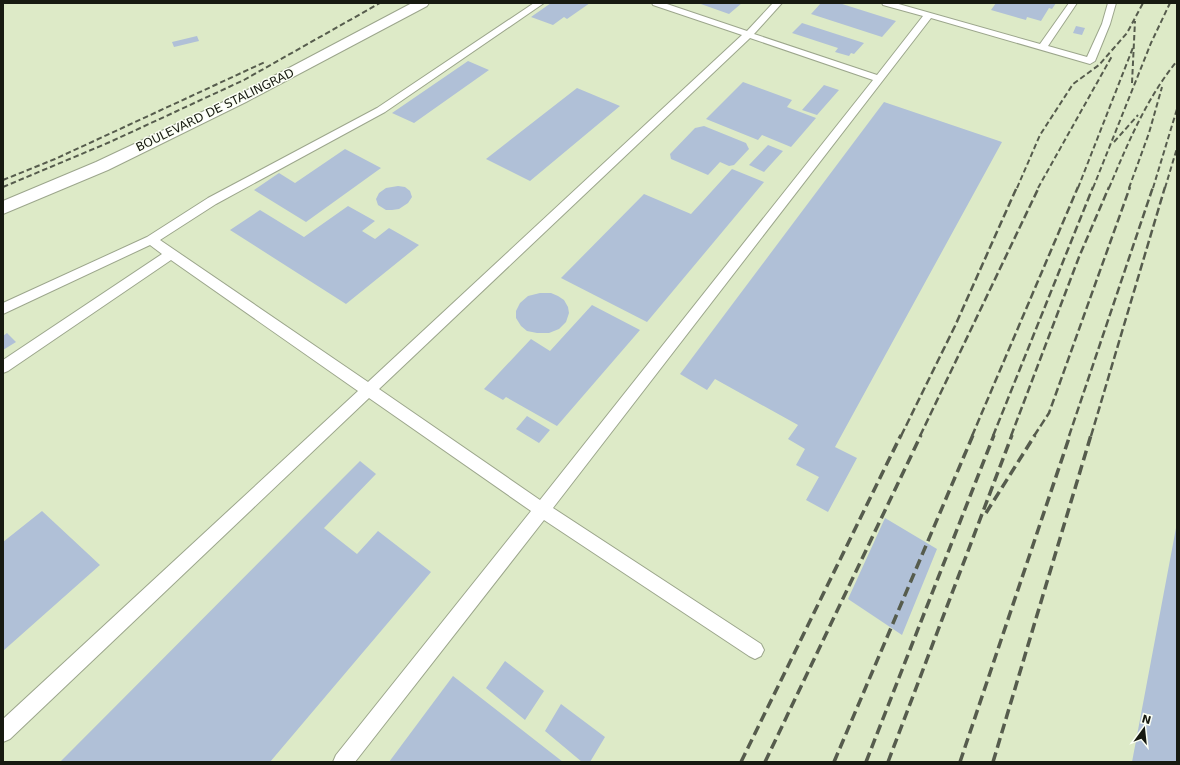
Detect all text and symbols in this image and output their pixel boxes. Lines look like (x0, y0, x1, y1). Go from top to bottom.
street label: BOULEVARD DE STALINGRAD (134, 66, 296, 154)
north arrow (1124, 709, 1164, 749)
text: N (1140, 712, 1153, 727)

